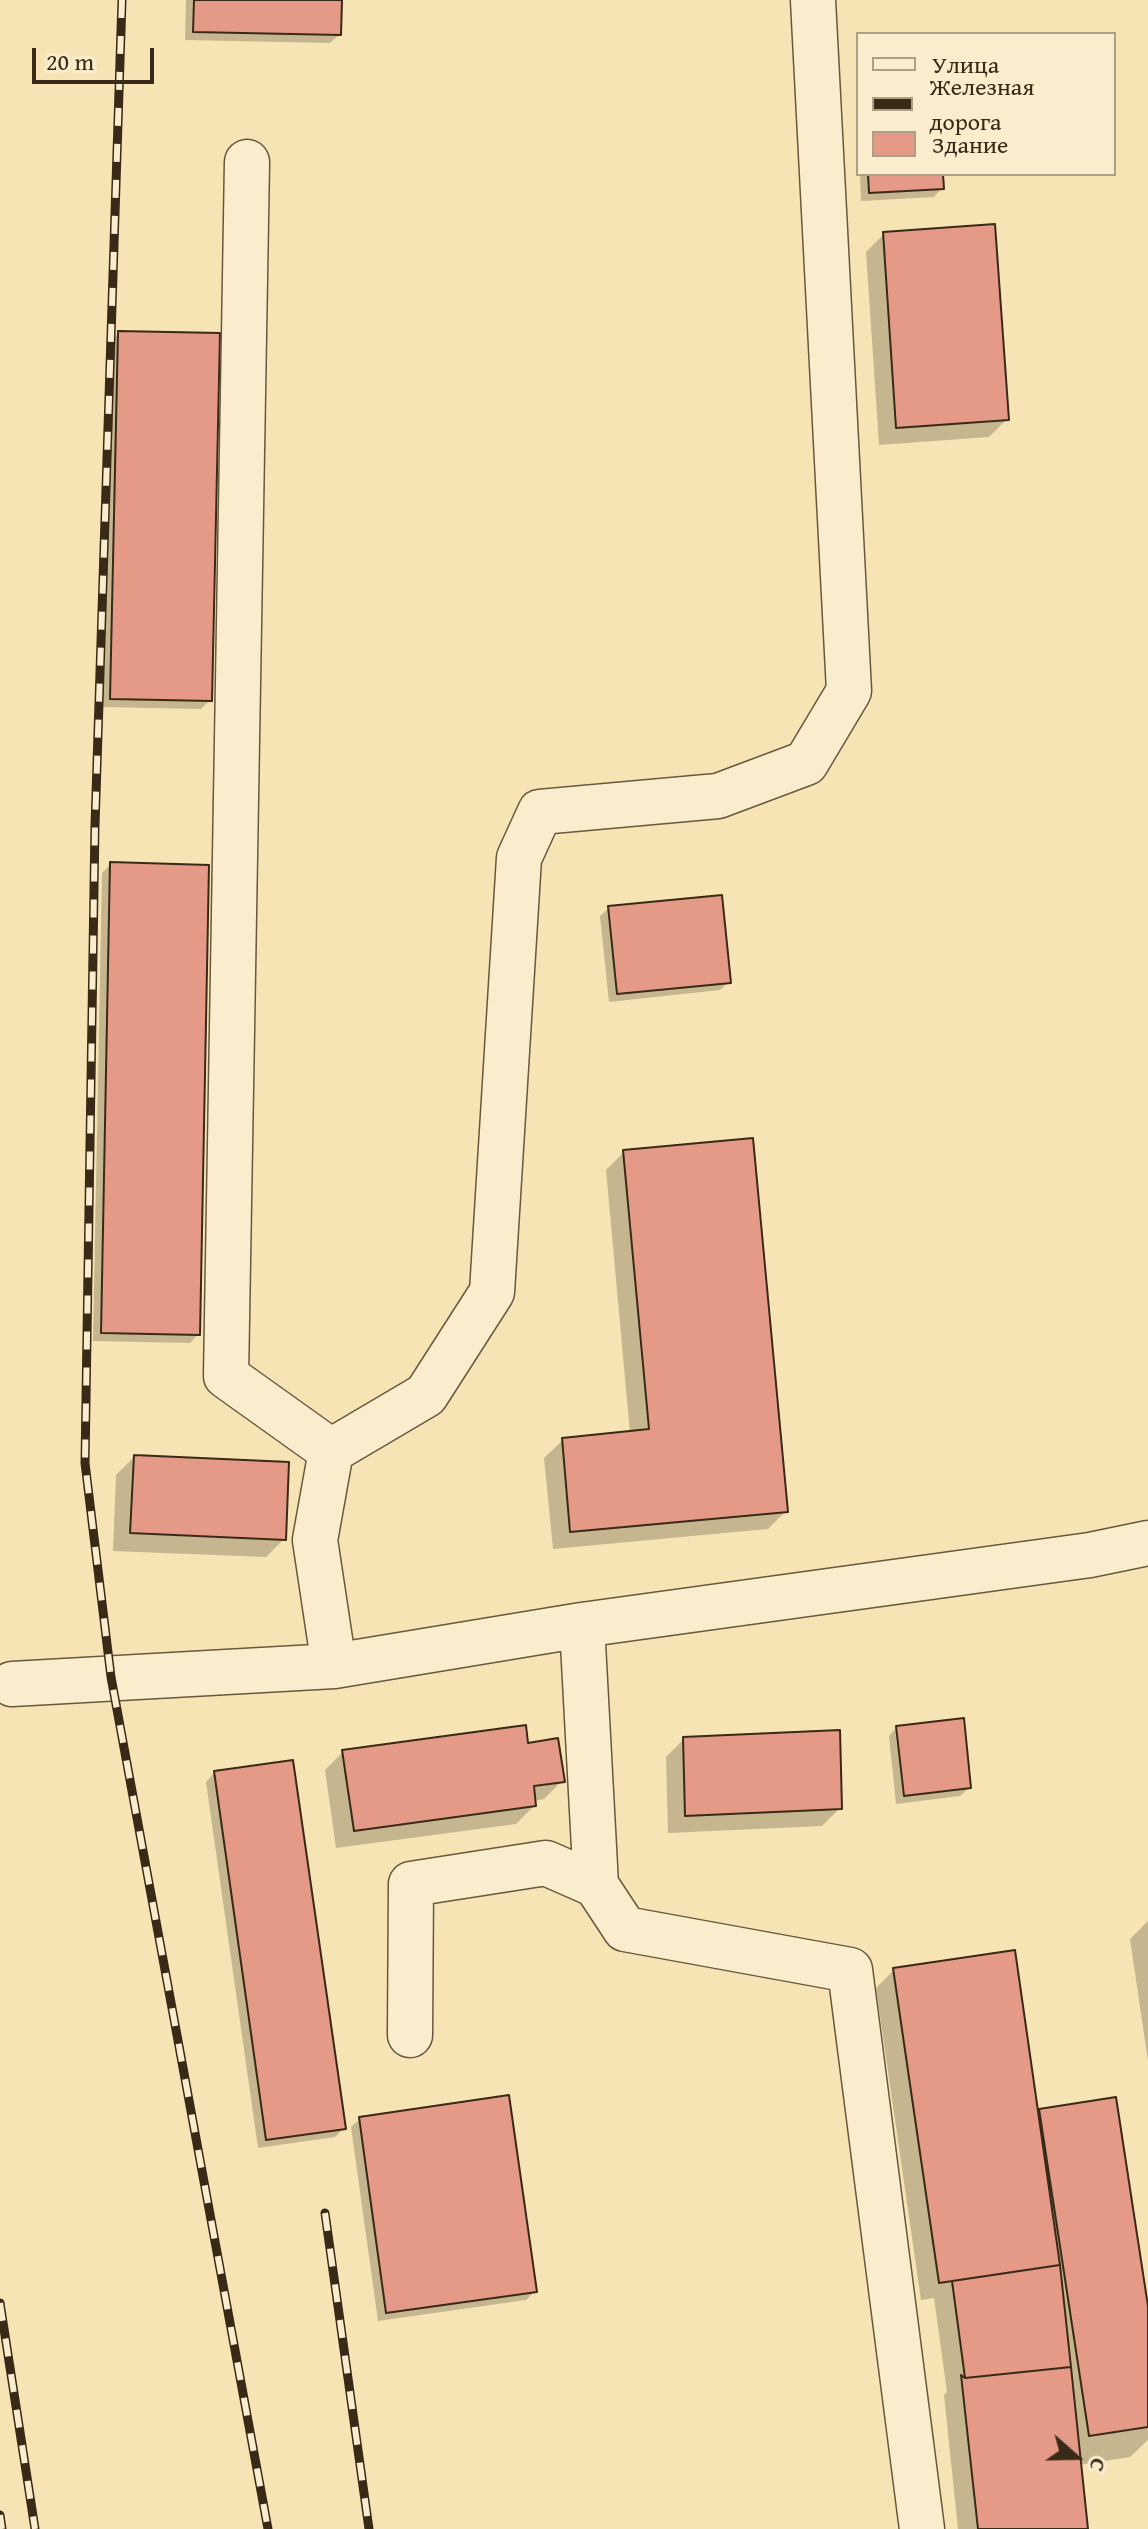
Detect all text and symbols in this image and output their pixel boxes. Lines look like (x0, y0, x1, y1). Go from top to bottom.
scale bar (36, 32, 158, 82)
legend (856, 32, 1116, 176)
text: 20 m (46, 44, 94, 79)
text: Улица (932, 47, 999, 82)
text: Железная дорога (929, 69, 1034, 139)
text: Здание (932, 127, 1008, 162)
north arrow (1036, 2417, 1116, 2497)
text: С (1081, 2454, 1116, 2477)

